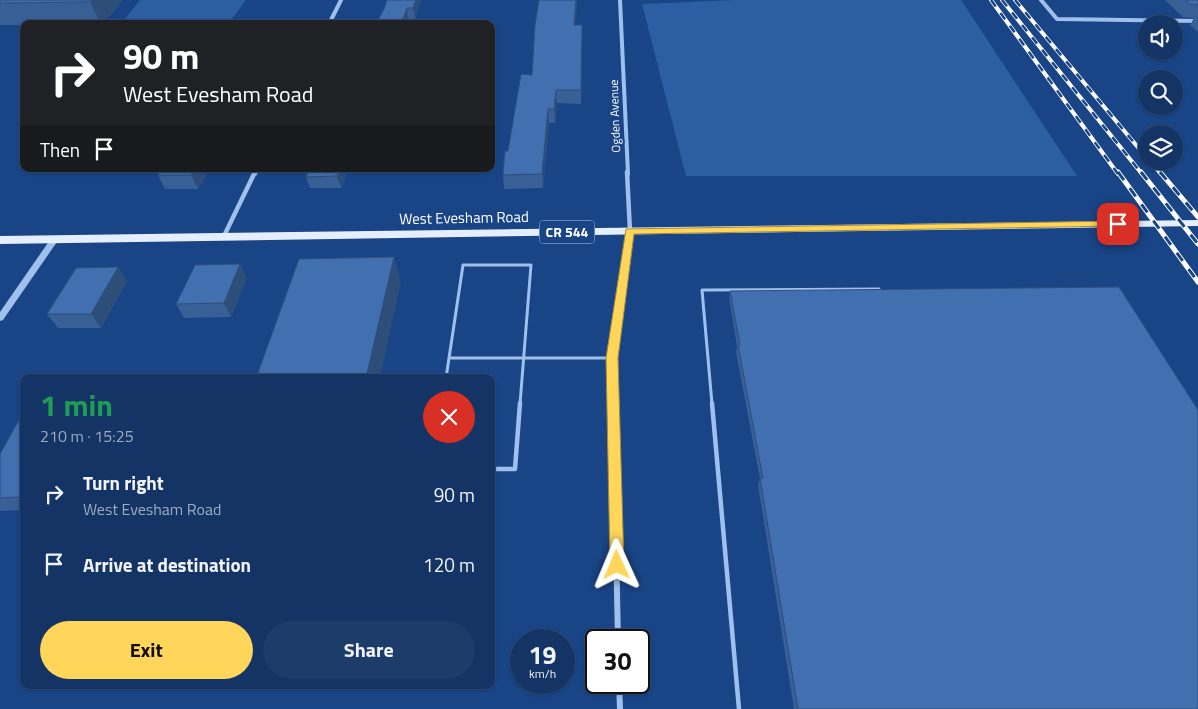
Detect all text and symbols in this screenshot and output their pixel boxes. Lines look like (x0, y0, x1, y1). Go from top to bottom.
map controls (1138, 15, 1183, 170)
button: sound (1138, 15, 1183, 60)
text: 90 m (123, 29, 199, 83)
icon: right (40, 40, 105, 105)
button: search (1138, 70, 1183, 115)
text: West Evesham Road (123, 77, 313, 111)
street label: Ogden Avenue (604, 79, 625, 153)
button: layers (1138, 125, 1183, 170)
text: Then (40, 135, 80, 164)
icon: arrive (90, 135, 118, 163)
pin (1097, 203, 1139, 245)
street label: West Evesham Road (399, 205, 529, 230)
icon: arrive (1104, 210, 1132, 238)
road number: CR 544 (540, 220, 594, 243)
text: 1 min (40, 382, 113, 428)
button: close (423, 391, 475, 443)
text: 210 m · 15:25 (40, 424, 134, 448)
text: Turn right (83, 468, 164, 497)
icon: right (40, 480, 68, 508)
text: 90 m (434, 480, 475, 509)
text: West Evesham Road (83, 497, 221, 521)
position arrow (590, 538, 642, 590)
icon: arrive (40, 550, 68, 578)
text: Arrive at destination (83, 550, 251, 579)
text: 120 m (423, 550, 475, 579)
button: Exit (40, 621, 253, 679)
button: Share (263, 621, 475, 679)
speed limit sign: 30 (585, 629, 650, 694)
text: 19 (528, 636, 557, 674)
text: km/h (529, 664, 556, 683)

